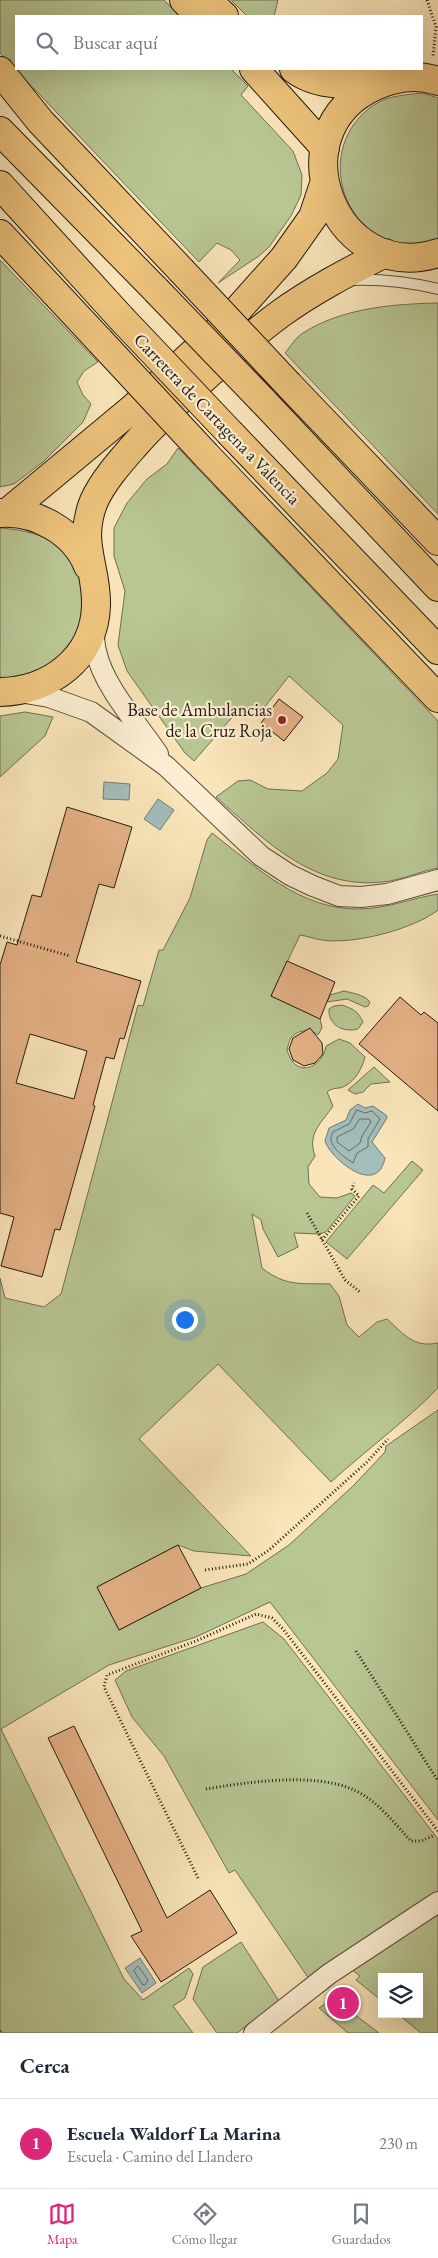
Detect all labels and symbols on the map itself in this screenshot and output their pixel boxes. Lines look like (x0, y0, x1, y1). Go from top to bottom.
street label: Carretera de Cartagena a Valencia (129, 328, 306, 510)
place label: Base de Ambulancias de la Cruz Roja (127, 698, 273, 742)
marker: Base de Ambulancias de la Cruz Roja (276, 714, 288, 726)
your location (172, 1307, 198, 1333)
pin: 1 (327, 1984, 359, 2022)

